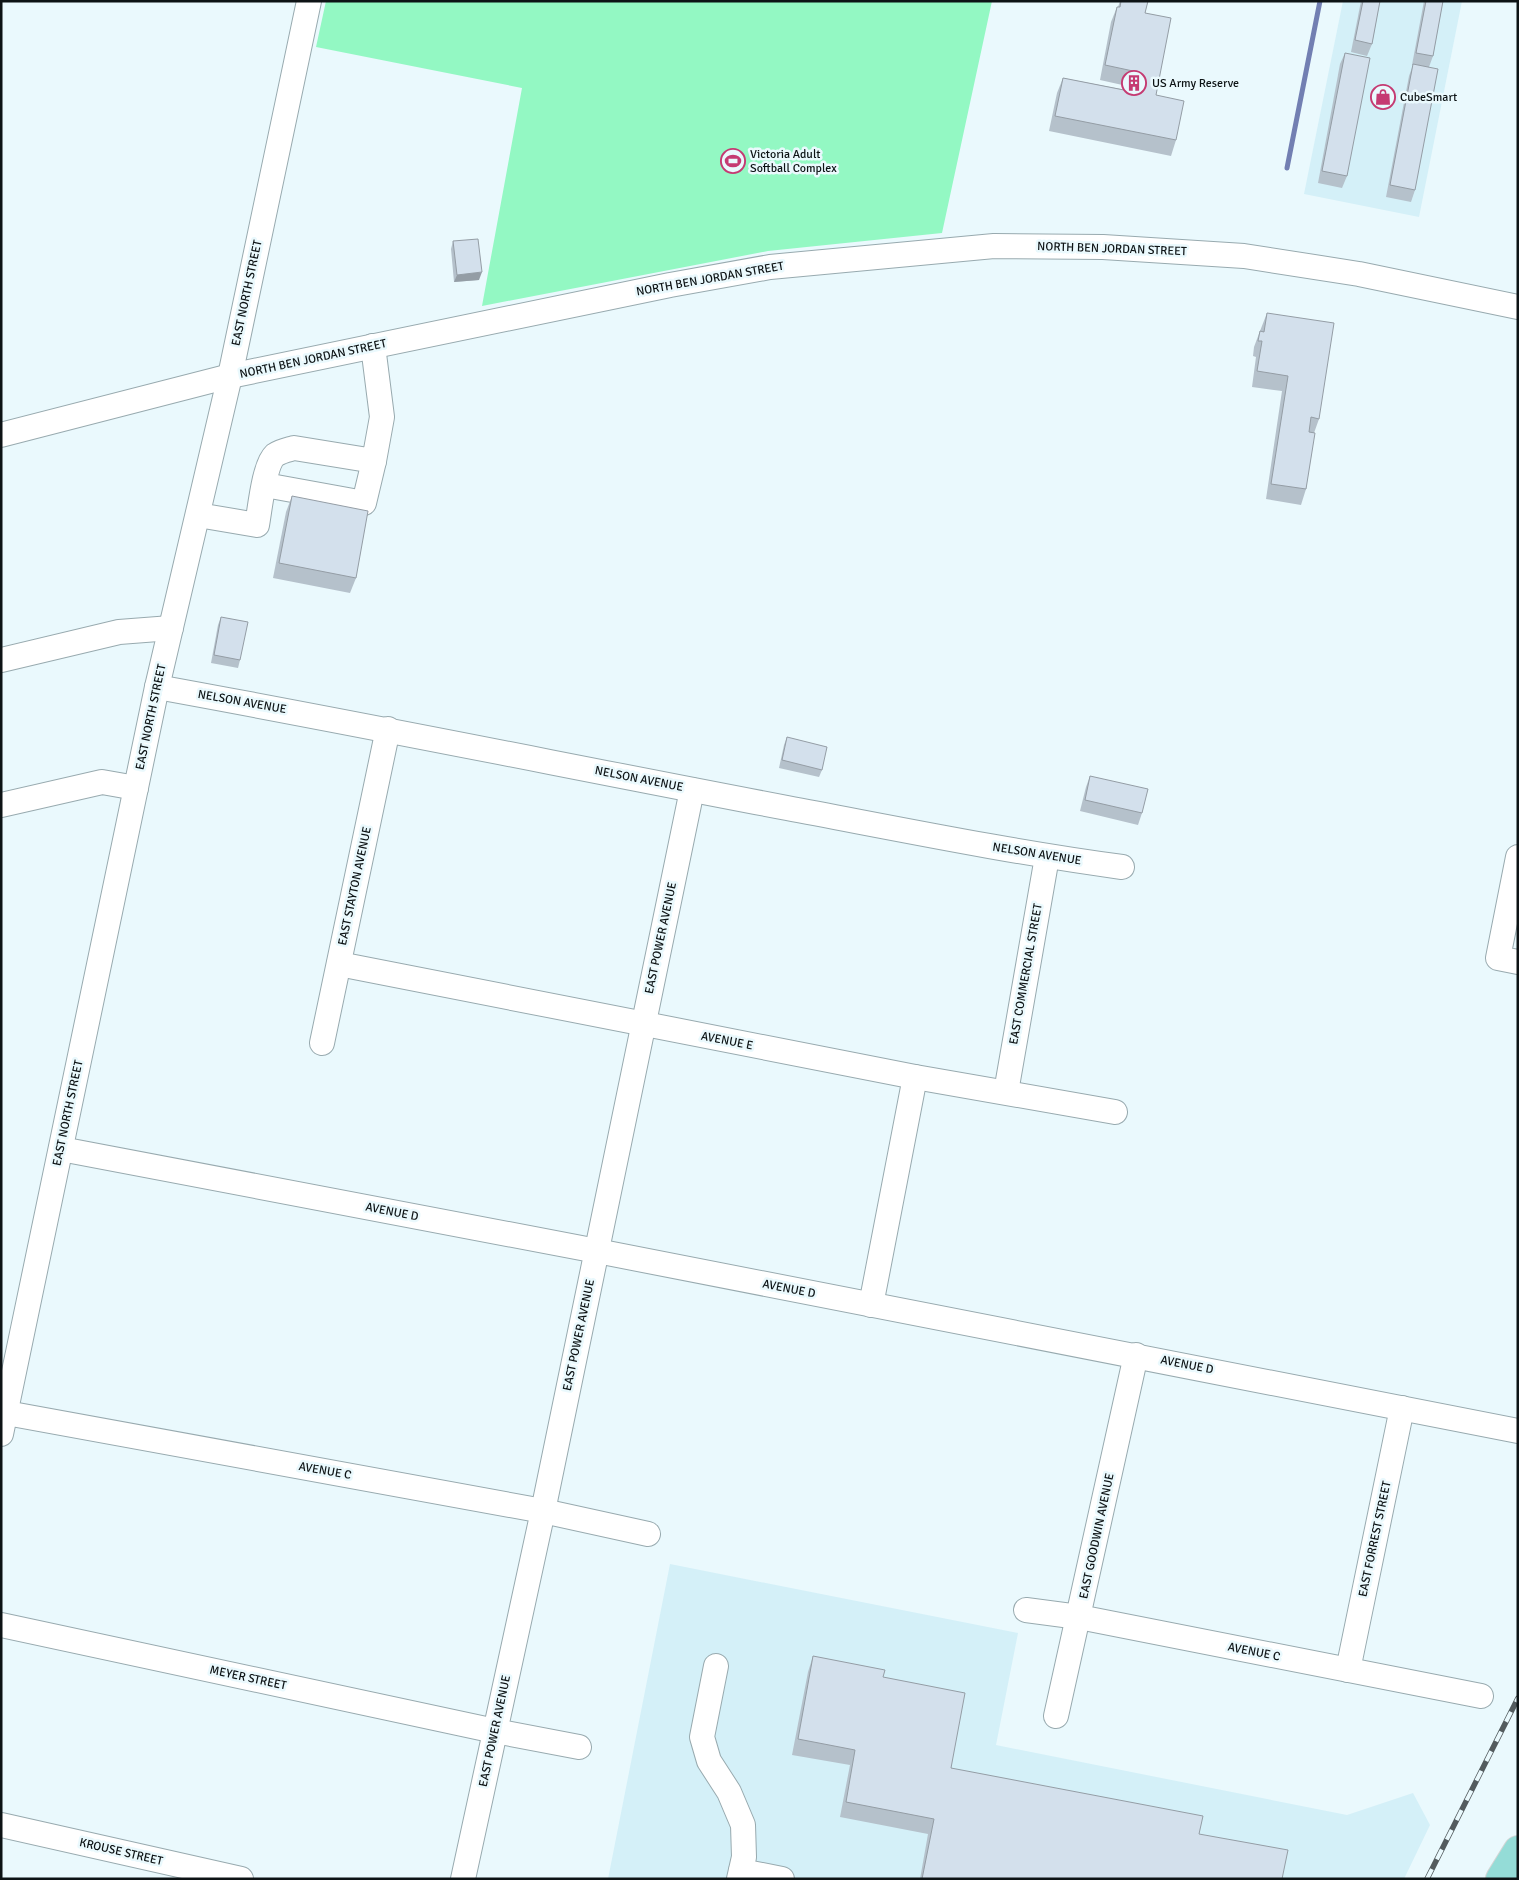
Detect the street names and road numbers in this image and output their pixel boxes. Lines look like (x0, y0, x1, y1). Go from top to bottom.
street label: EAST NORTH STREET (228, 239, 266, 347)
street label: NORTH BEN JORDAN STREET (1037, 239, 1187, 259)
street label: NORTH BEN JORDAN STREET (635, 259, 785, 299)
street label: NORTH BEN JORDAN STREET (238, 336, 388, 382)
street label: EAST NORTH STREET (132, 663, 170, 771)
street label: NELSON AVENUE (196, 687, 288, 717)
street label: NELSON AVENUE (593, 763, 685, 795)
street label: EAST STAYTON AVENUE (335, 825, 375, 947)
street label: NELSON AVENUE (991, 840, 1083, 868)
street label: EAST POWER AVENUE (642, 881, 680, 995)
street label: EAST COMMERCIAL STREET (1006, 902, 1046, 1046)
street label: AVENUE E (700, 1029, 755, 1053)
street label: EAST NORTH STREET (49, 1059, 87, 1167)
street label: AVENUE D (364, 1200, 420, 1225)
street label: AVENUE D (761, 1277, 817, 1302)
street label: EAST POWER AVENUE (560, 1278, 598, 1392)
street label: AVENUE D (1159, 1353, 1215, 1378)
street label: AVENUE C (297, 1459, 353, 1483)
street label: EAST GOODWIN AVENUE (1076, 1472, 1118, 1600)
street label: EAST FORREST STREET (1355, 1480, 1395, 1598)
street label: AVENUE C (1226, 1640, 1282, 1664)
street label: MEYER STREET (208, 1663, 288, 1693)
street label: EAST POWER AVENUE (476, 1674, 514, 1788)
street label: KROUSE STREET (78, 1835, 164, 1869)

